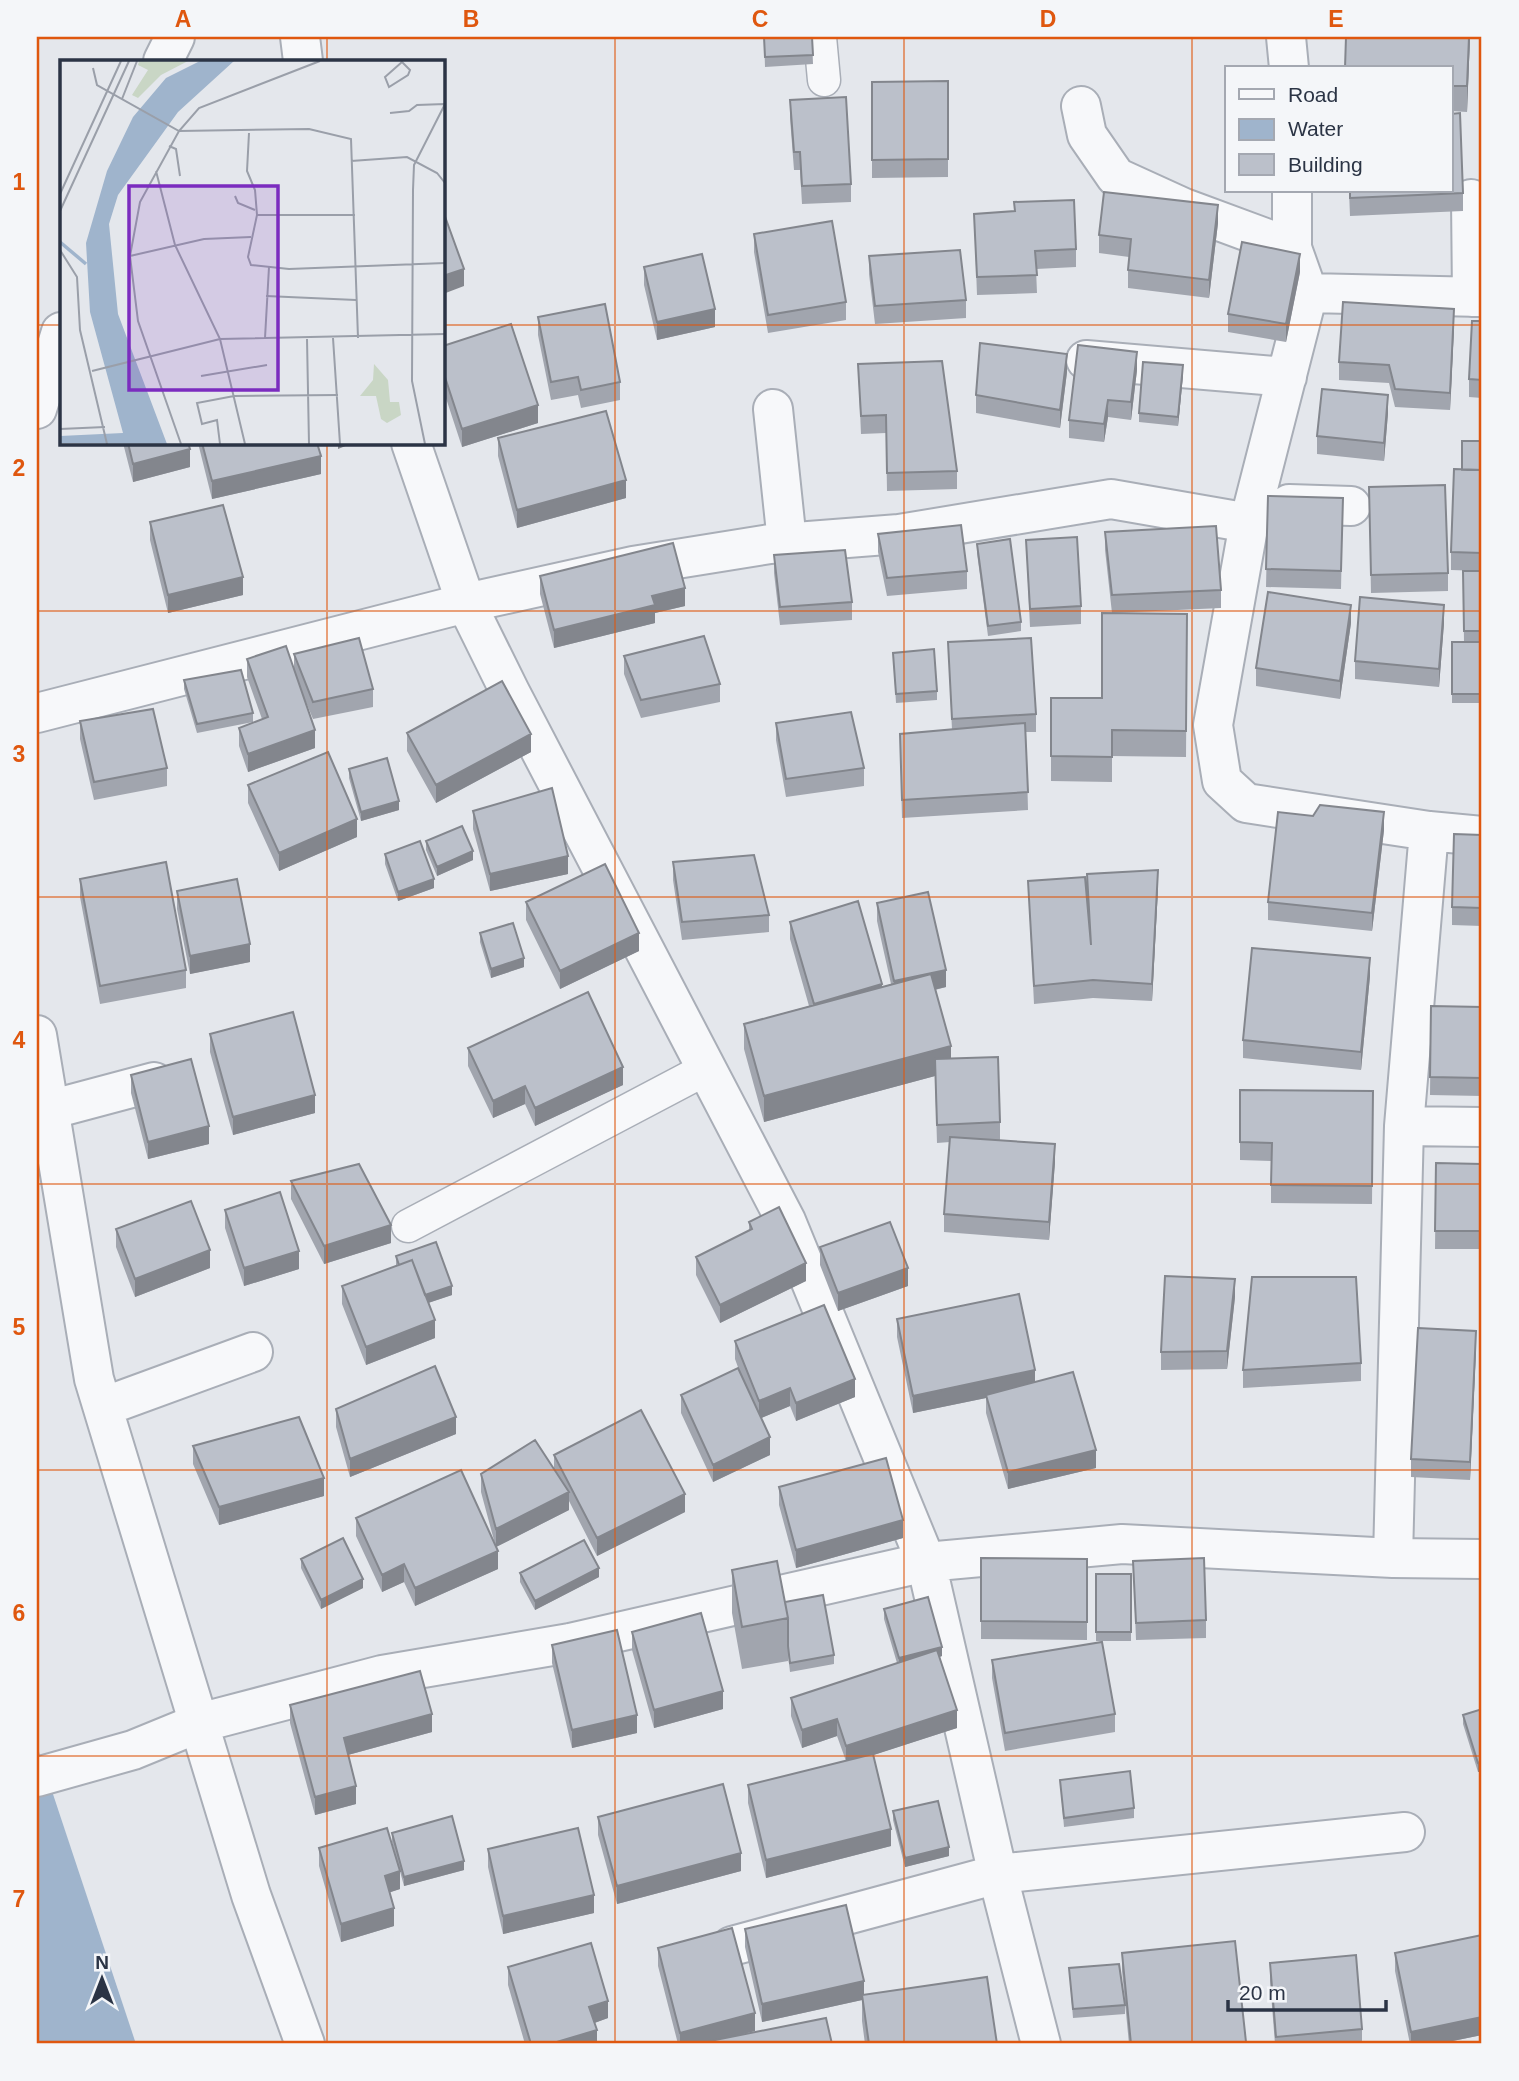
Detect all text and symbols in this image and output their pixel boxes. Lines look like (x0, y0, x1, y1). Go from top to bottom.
text: A (175, 6, 191, 32)
text: B (463, 6, 479, 32)
text: C (752, 6, 768, 32)
text: D (1040, 6, 1056, 32)
text: E (1328, 6, 1344, 32)
inset map (60, 60, 444, 444)
legend (1225, 66, 1452, 192)
text: Road (1288, 83, 1338, 106)
text: Water (1288, 117, 1343, 140)
text: Building (1288, 153, 1363, 176)
text: 1 (13, 169, 26, 195)
text: 2 (13, 455, 25, 481)
text: 3 (13, 741, 25, 767)
text: 4 (13, 1027, 26, 1053)
text: 5 (13, 1314, 26, 1340)
text: 6 (13, 1600, 25, 1626)
text: 7 (13, 1886, 25, 1912)
north arrow (66, 1944, 136, 2014)
text: N (95, 1952, 109, 1973)
scale bar (1228, 1969, 1386, 2013)
text: 20 m (1239, 1981, 1286, 2004)

